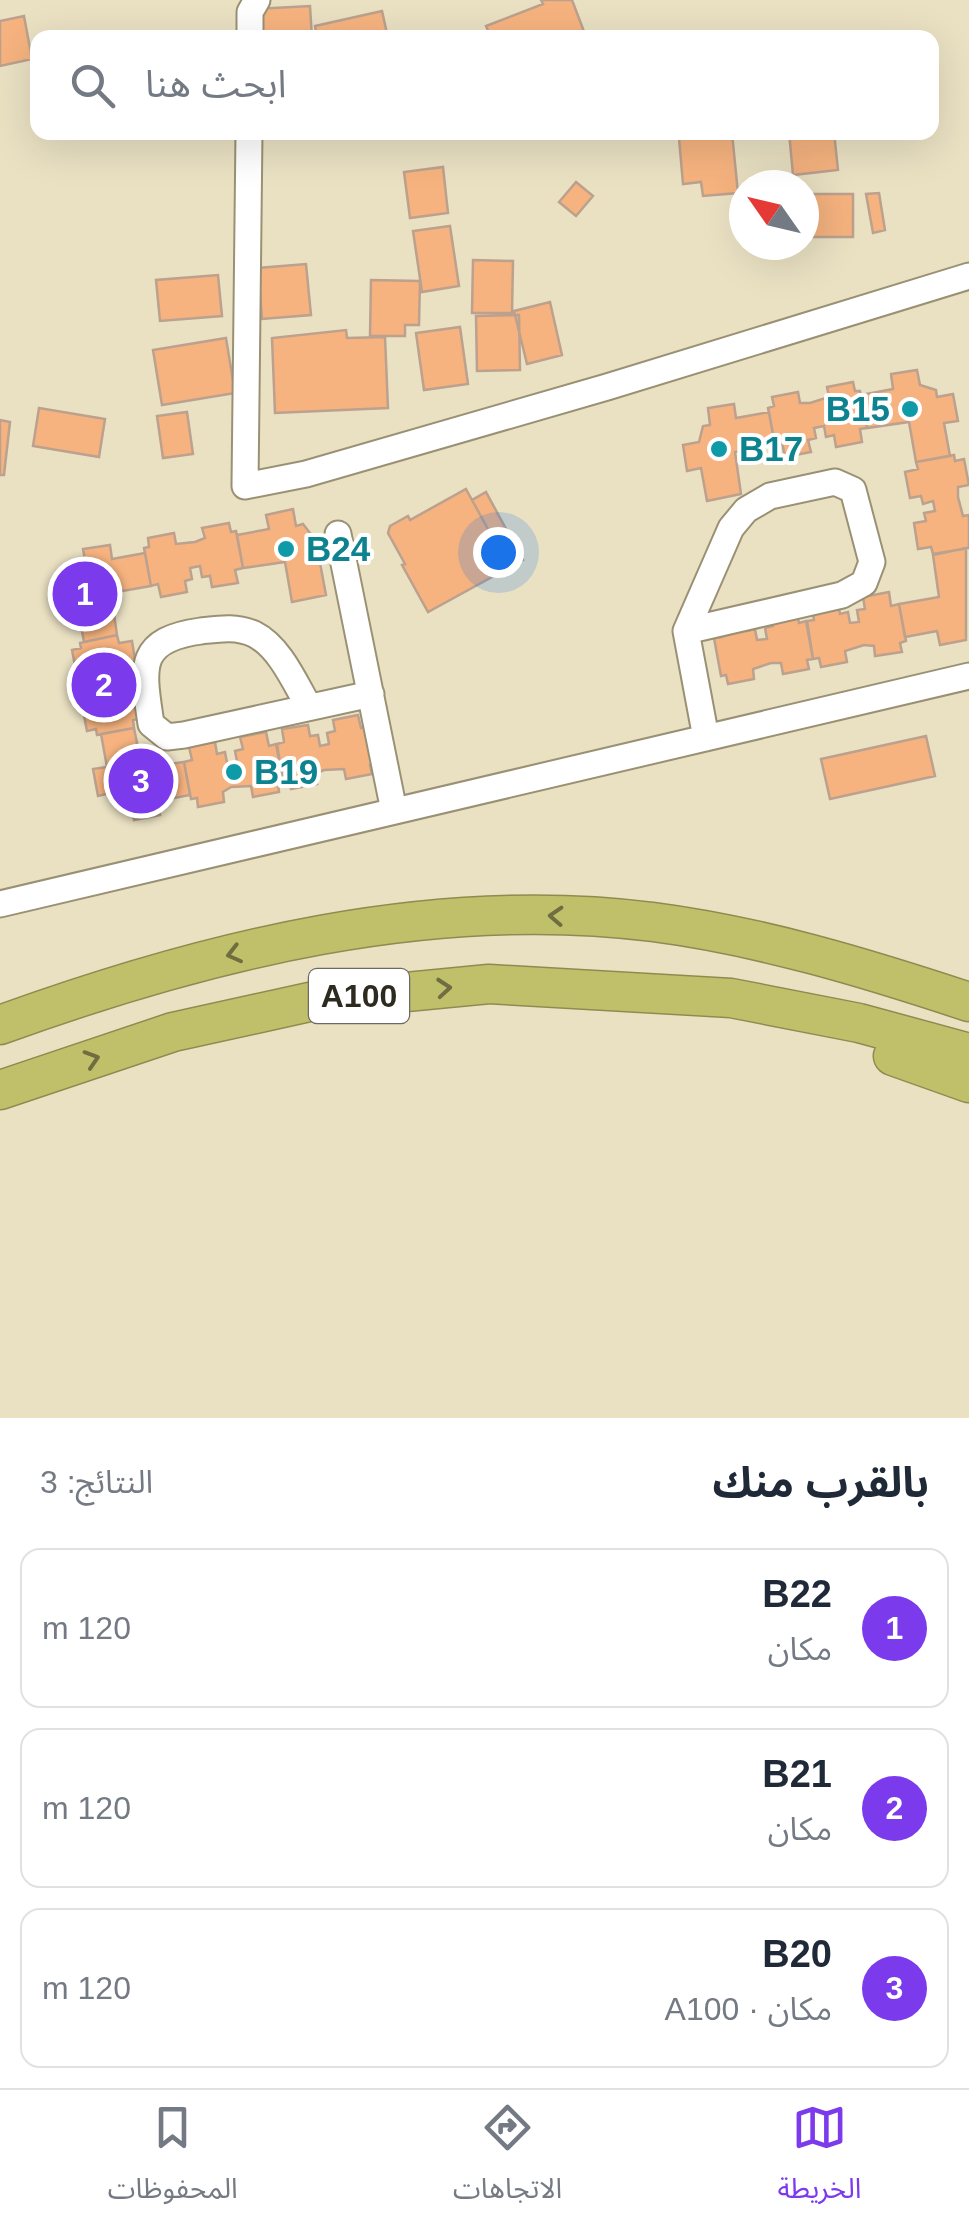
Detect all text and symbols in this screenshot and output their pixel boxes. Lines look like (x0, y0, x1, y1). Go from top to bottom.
search box (30, 30, 939, 140)
icon: search (65, 58, 120, 113)
text: ابحث هنا (145, 63, 286, 105)
north arrow (729, 170, 819, 260)
place label: B15 (826, 389, 890, 428)
marker: B15 (899, 398, 921, 420)
place label: B17 (739, 429, 803, 468)
marker: B17 (708, 438, 730, 460)
your location (473, 527, 524, 578)
place label: B24 (306, 529, 371, 568)
marker: B24 (275, 538, 297, 560)
pin: 1 (52, 556, 118, 632)
pin: 2 (72, 648, 136, 722)
pin: 3 (108, 744, 174, 818)
place label: B19 (254, 752, 318, 791)
marker: B19 (223, 761, 245, 783)
one-way arrow (548, 906, 564, 927)
one-way arrow (226, 942, 243, 963)
road number: A100 (309, 969, 409, 1023)
one-way arrow (436, 978, 452, 999)
one-way arrow (83, 1050, 100, 1070)
text: بالقرب منك (713, 1459, 929, 1506)
text: النتائج: 3 (40, 1464, 153, 1500)
text: B22 (762, 1573, 832, 1615)
text: 120 m (42, 1610, 131, 1646)
text: 1 (886, 1610, 903, 1646)
text: مكان (768, 1631, 832, 1667)
text: B21 (762, 1753, 832, 1795)
text: 120 m (42, 1790, 131, 1826)
text: 2 (886, 1790, 903, 1826)
text: مكان (768, 1811, 832, 1847)
text: B20 (762, 1933, 832, 1975)
text: 120 m (42, 1970, 131, 2006)
text: 3 (886, 1970, 903, 2006)
text: مكان · A100 (665, 1991, 832, 2027)
tab: المحفوظات (108, 2100, 238, 2219)
tab: الاتجاهات (453, 2100, 562, 2219)
tab: الخريطة (777, 2100, 861, 2219)

